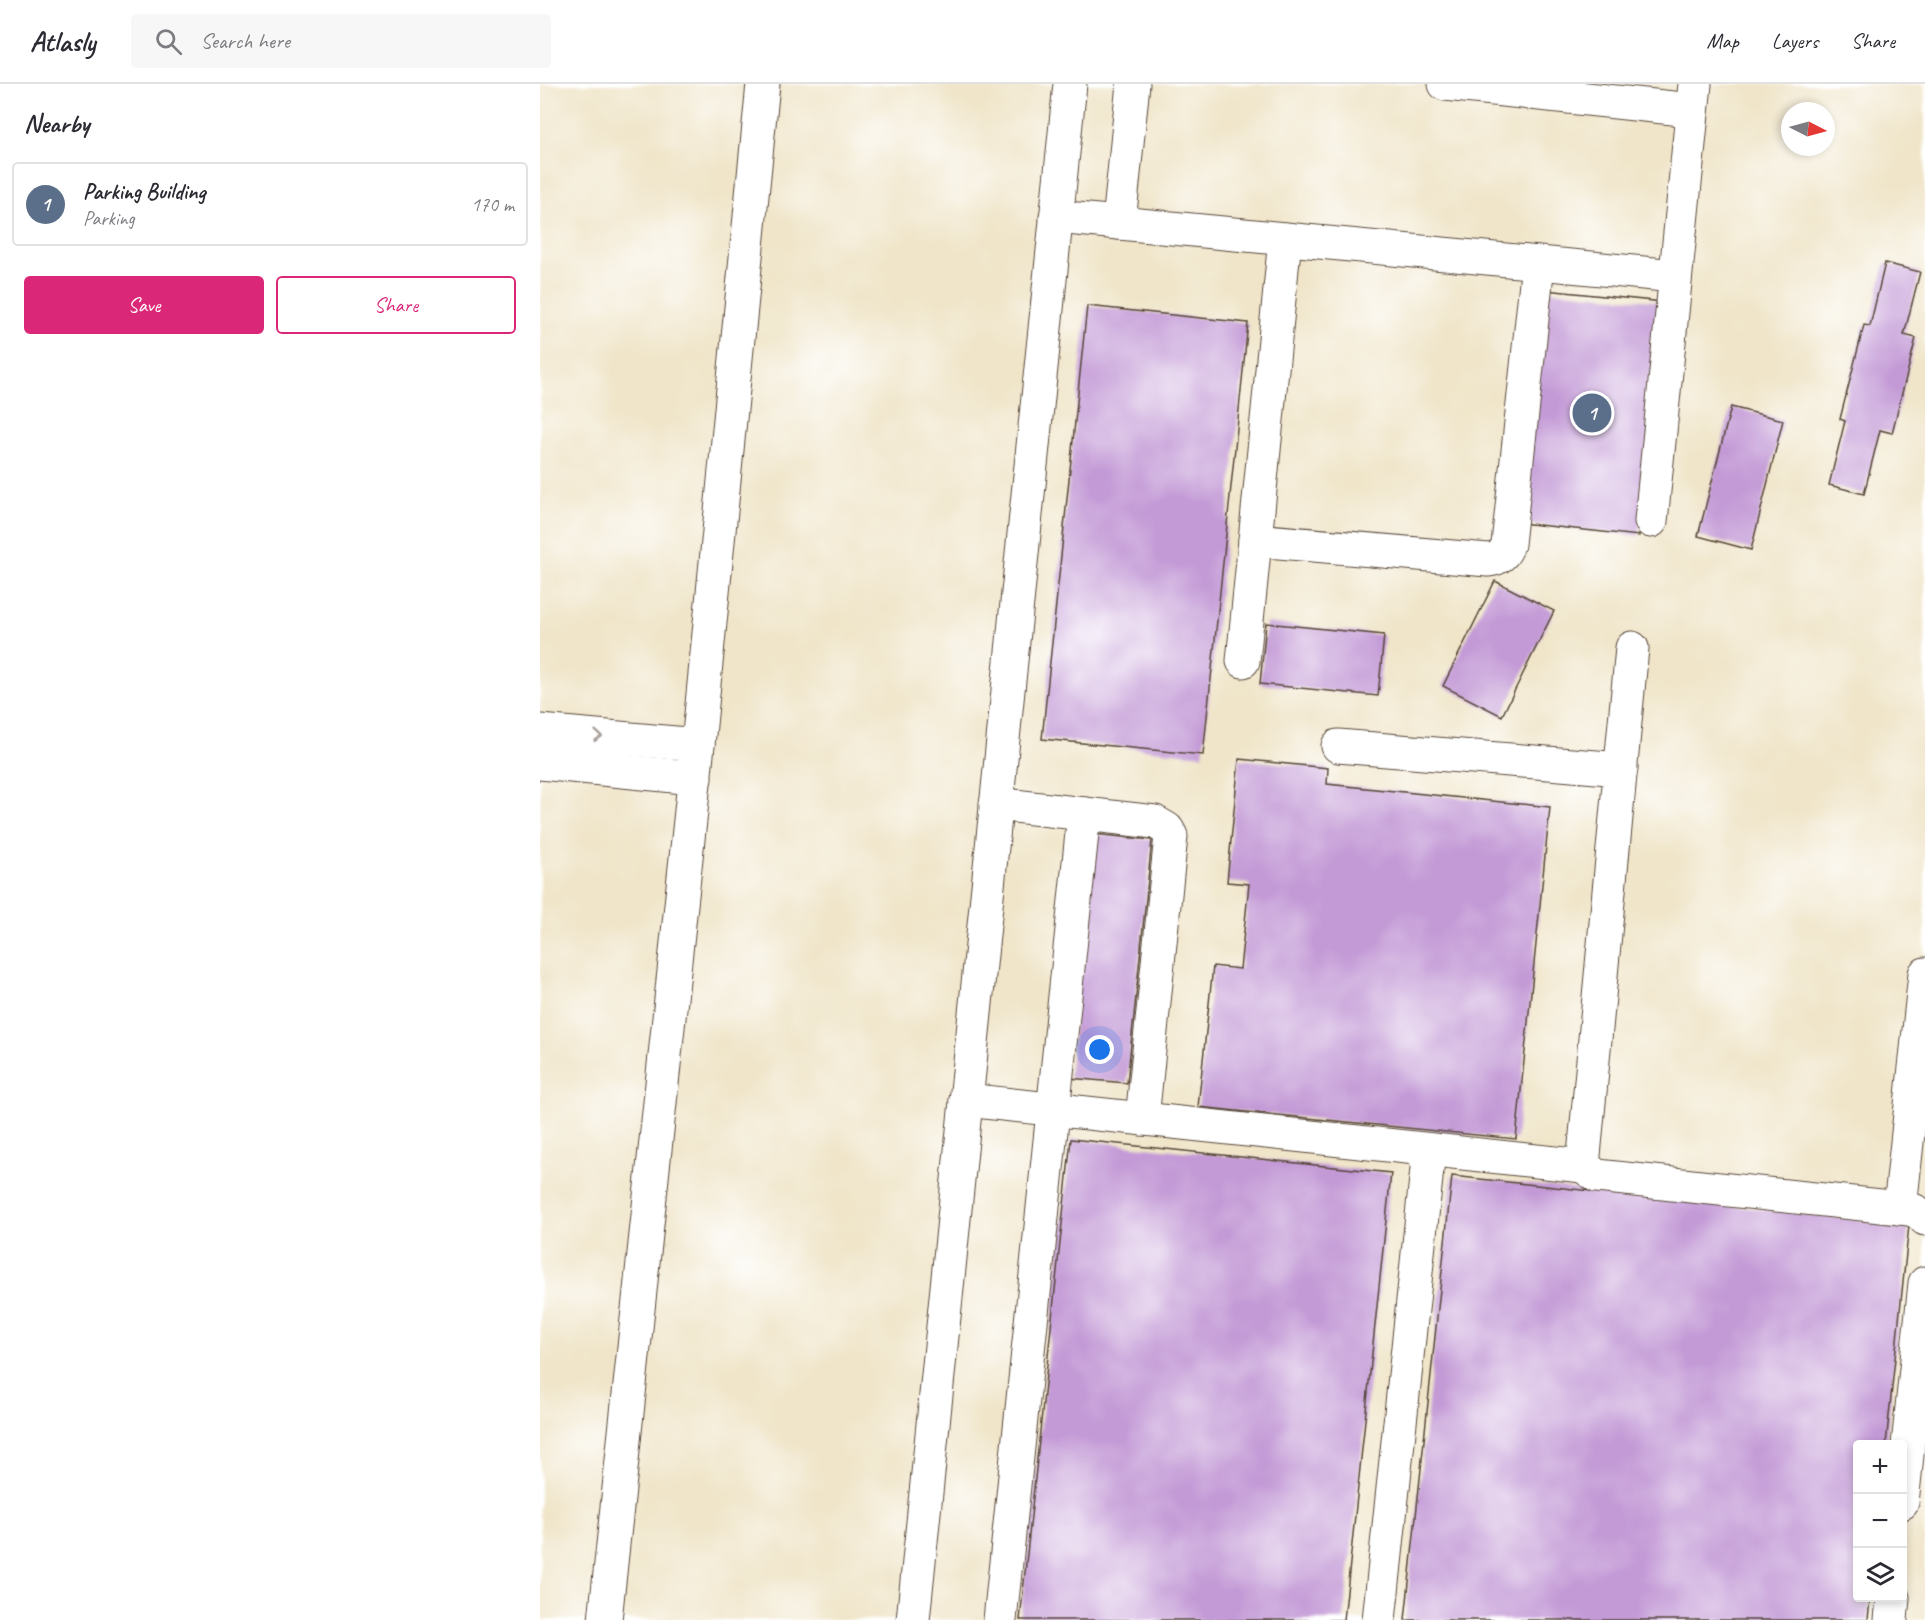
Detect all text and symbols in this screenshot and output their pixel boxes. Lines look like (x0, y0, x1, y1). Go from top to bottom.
search box (131, 14, 551, 68)
text: Atlasly (30, 24, 95, 59)
icon: search (152, 25, 185, 58)
text: Search here (200, 27, 290, 55)
text: Map (1706, 28, 1739, 54)
text: Layers (1772, 28, 1818, 54)
text: Share (1851, 28, 1895, 54)
north arrow (1781, 102, 1835, 156)
text: Nearby (24, 107, 89, 140)
text: Parking Building (83, 178, 205, 206)
text: 1 (41, 192, 50, 217)
text: 170 m (471, 192, 514, 217)
text: Parking (83, 206, 135, 231)
button: Save (24, 276, 264, 334)
button: Share (276, 276, 516, 334)
pin: 1 (1572, 390, 1612, 436)
one-way arrow (594, 729, 603, 742)
your location (1085, 1035, 1114, 1064)
map controls (1853, 1440, 1907, 1602)
button: + (1853, 1440, 1907, 1494)
button: − (1853, 1494, 1907, 1548)
button: layers (1853, 1548, 1907, 1602)

